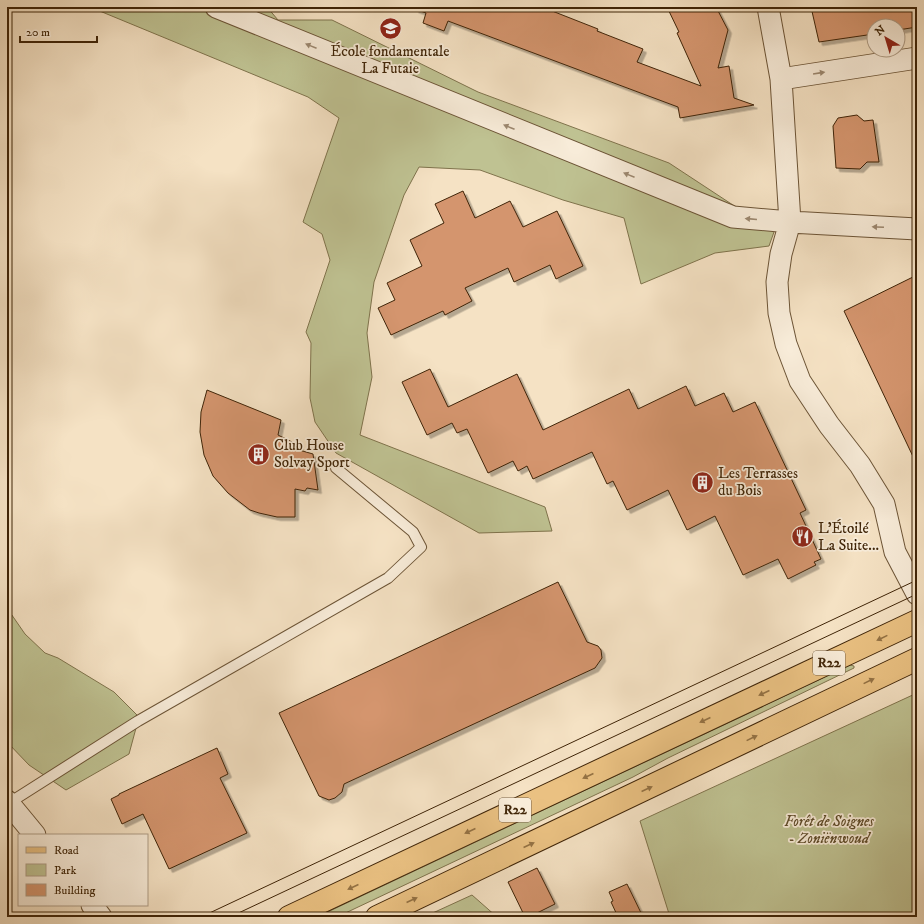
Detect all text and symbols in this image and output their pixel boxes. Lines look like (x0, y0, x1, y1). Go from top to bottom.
school or university icon: École fondamentale La Futaie (377, 15, 403, 41)
scale bar (20, 18, 97, 44)
north arrow (866, 18, 906, 58)
text: N (873, 23, 888, 39)
text: 20 m (26, 25, 50, 40)
place label: École fondamentale La Futaie (331, 42, 449, 78)
one-way arrow (305, 43, 316, 49)
one-way arrow (813, 70, 825, 76)
one-way arrow (503, 124, 514, 130)
one-way arrow (623, 172, 635, 178)
one-way arrow (745, 215, 757, 222)
one-way arrow (872, 223, 884, 230)
place label: Club House Solvay Sport (274, 436, 350, 472)
building icon: Club House Solvay Sport (246, 441, 272, 467)
place label: Les Terrasses du Bois (718, 464, 798, 500)
building icon: Les Terrasses du Bois (690, 469, 716, 495)
place label: L'Étoilé La Suite... (818, 519, 879, 555)
restaurant icon: L'Étoilé La Suite... (789, 524, 815, 550)
one-way arrow (876, 635, 888, 641)
road number: R22 (813, 651, 845, 675)
one-way arrow (863, 678, 874, 684)
one-way arrow (759, 690, 770, 696)
one-way arrow (700, 717, 711, 723)
one-way arrow (746, 735, 758, 741)
one-way arrow (582, 773, 593, 779)
one-way arrow (641, 786, 653, 792)
road number: R22 (499, 798, 531, 822)
park label: Forêt de Soignes - Zoniënwoud (784, 812, 874, 848)
one-way arrow (465, 828, 476, 834)
legend (18, 834, 148, 906)
one-way arrow (524, 842, 535, 848)
text: Road (54, 843, 79, 858)
text: Park (54, 863, 76, 878)
text: Building (54, 883, 95, 898)
one-way arrow (347, 884, 358, 890)
one-way arrow (406, 897, 418, 903)

